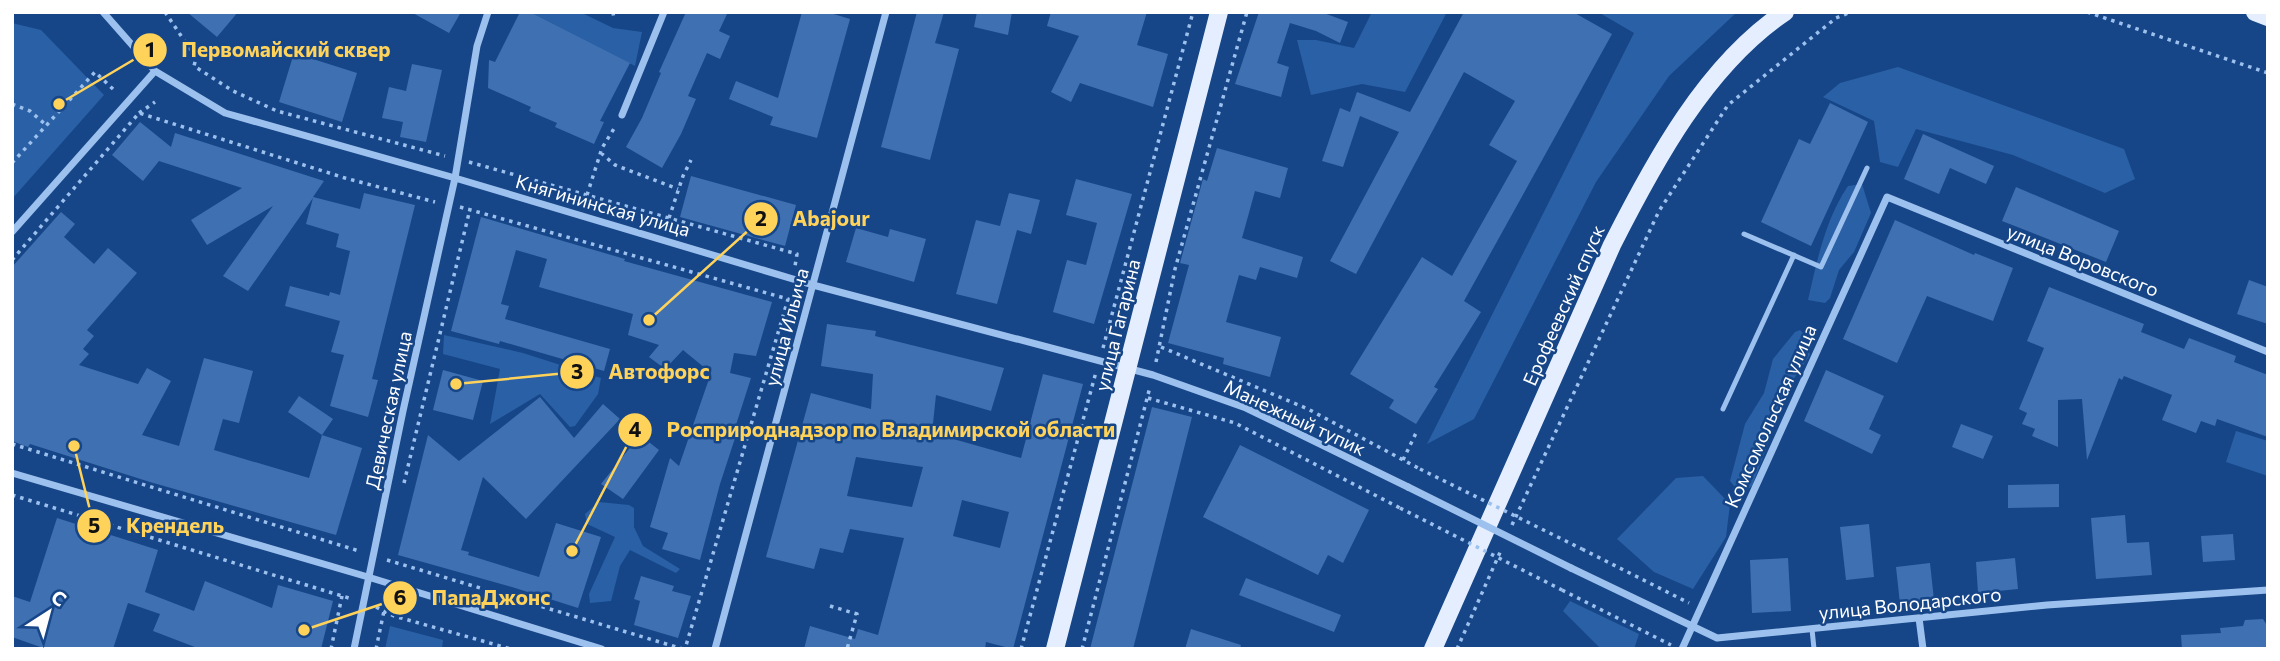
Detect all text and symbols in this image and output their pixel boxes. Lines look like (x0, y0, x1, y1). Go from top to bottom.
callout: Первомайский сквер (132, 29, 405, 71)
text: 1 (145, 36, 155, 61)
text: Первомайский сквер (181, 36, 391, 61)
street label: Княгининская улица (513, 169, 693, 241)
callout: Abajour (744, 198, 884, 240)
text: 2 (755, 205, 767, 230)
text: Abajour (792, 205, 870, 230)
street label: улица Воровского (2004, 219, 2162, 301)
street label: Ерофеевский спуск (1517, 221, 1609, 389)
street label: улица Гагарина (1089, 257, 1145, 393)
street label: улица Ильича (759, 265, 813, 389)
street label: Комсомольская улица (1719, 321, 1821, 511)
street label: Девическая улица (360, 329, 416, 491)
callout: Автофорс (560, 351, 724, 393)
text: 3 (571, 358, 583, 383)
text: Автофорс (608, 358, 710, 383)
street label: Манежный тупик (1221, 374, 1369, 460)
callout: Росприроднадзор по Владимирской области (617, 409, 1129, 451)
text: 4 (629, 416, 642, 441)
text: Росприроднадзор по Владимирской области (667, 416, 1115, 441)
callout: Крендель (77, 505, 238, 547)
text: 5 (88, 512, 100, 537)
text: Крендель (126, 512, 224, 537)
north arrow (14, 577, 84, 647)
callout: ПапаДжонс (383, 577, 565, 619)
street label: улица Володарского (1818, 582, 2002, 624)
text: 6 (394, 584, 407, 609)
text: ПапаДжонс (432, 584, 550, 609)
text: С (47, 585, 71, 611)

